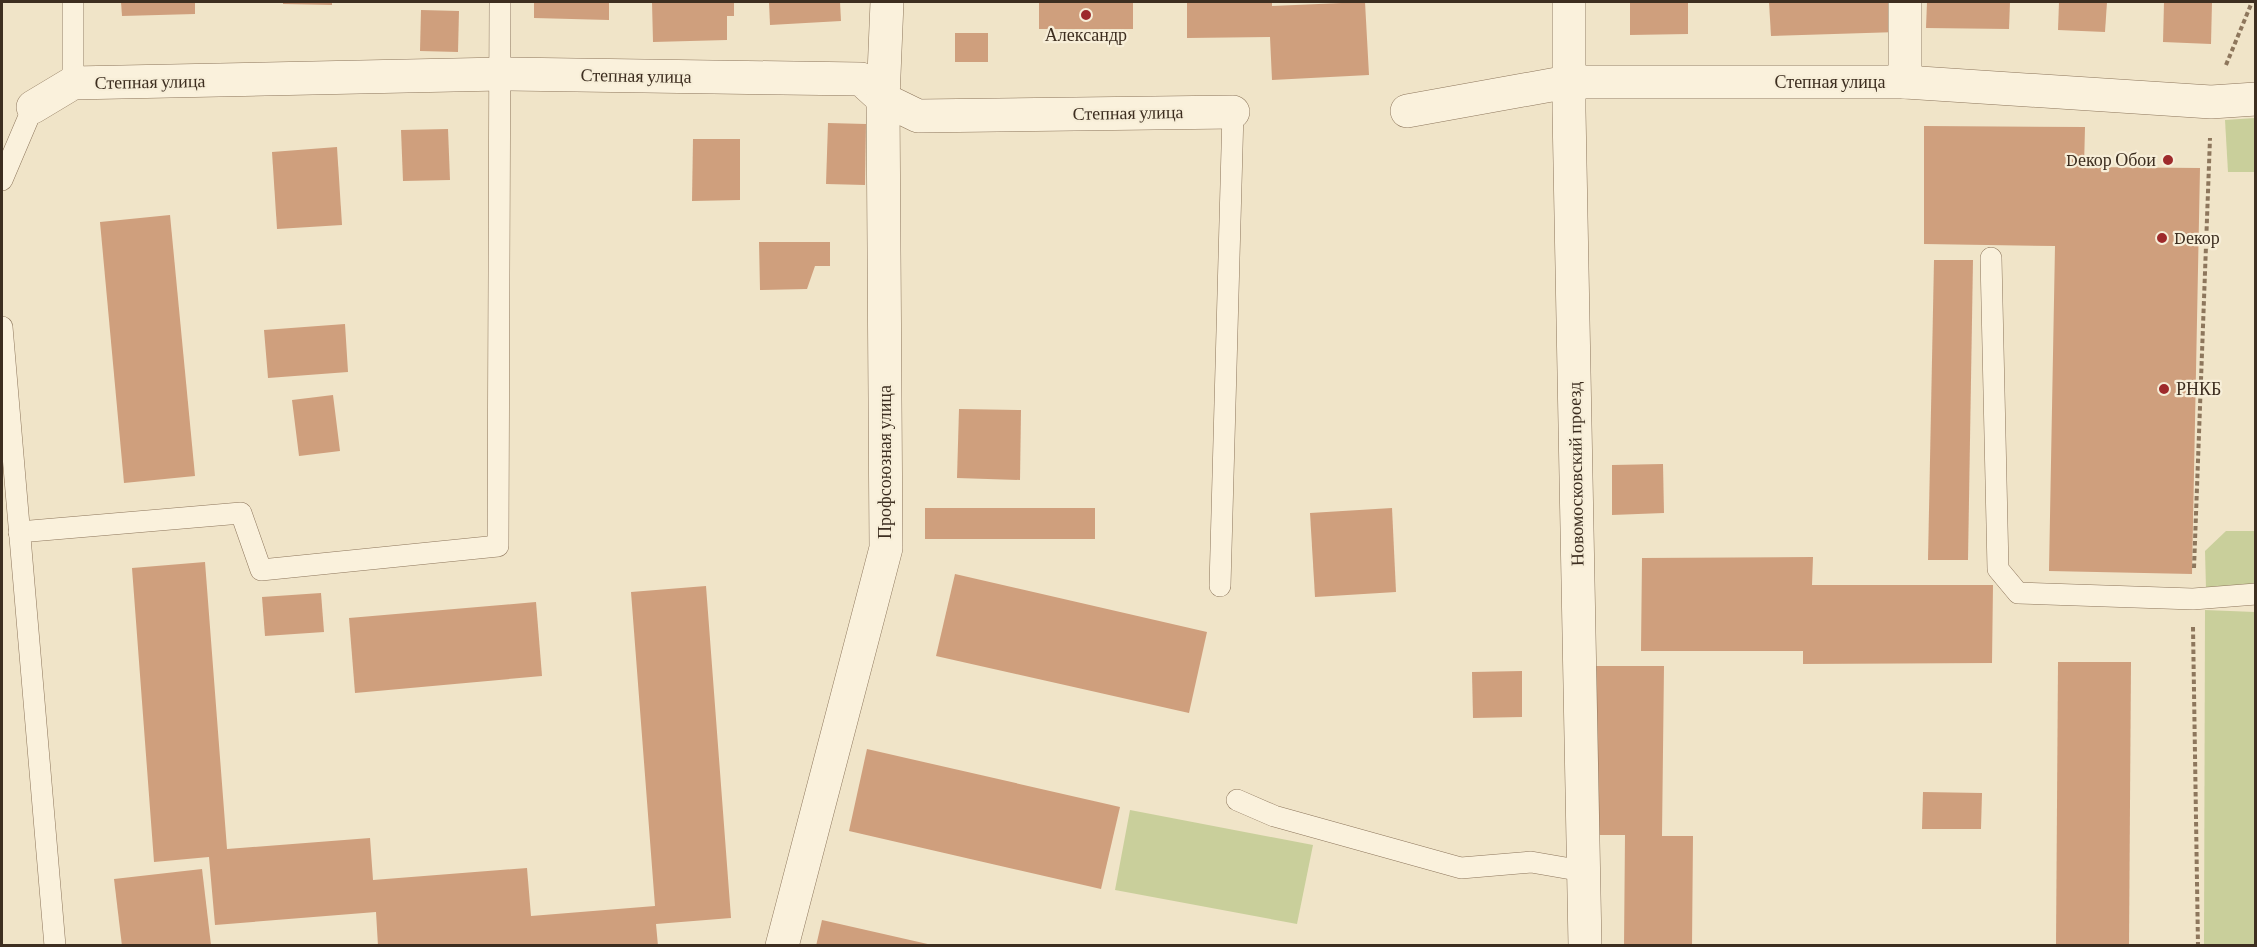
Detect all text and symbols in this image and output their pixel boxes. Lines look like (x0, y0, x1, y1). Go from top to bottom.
marker: Александр (1079, 8, 1093, 22)
place label: Александр (1045, 25, 1127, 45)
street label: Степная улица (580, 65, 692, 87)
street label: Степная улица (94, 71, 206, 93)
street label: Степная улица (1775, 72, 1885, 92)
street label: Степная улица (1072, 102, 1184, 124)
place label: Dекор Обои (2066, 150, 2156, 170)
marker: Dекор Обои (2161, 153, 2175, 167)
place label: Dекор (2174, 228, 2220, 248)
marker: Dекор (2155, 231, 2169, 245)
place label: РНКБ (2176, 379, 2221, 399)
street label: Новомосковский проезд (1564, 382, 1588, 566)
marker: РНКБ (2157, 382, 2171, 396)
street label: Профсоюзная улица (875, 385, 895, 539)

